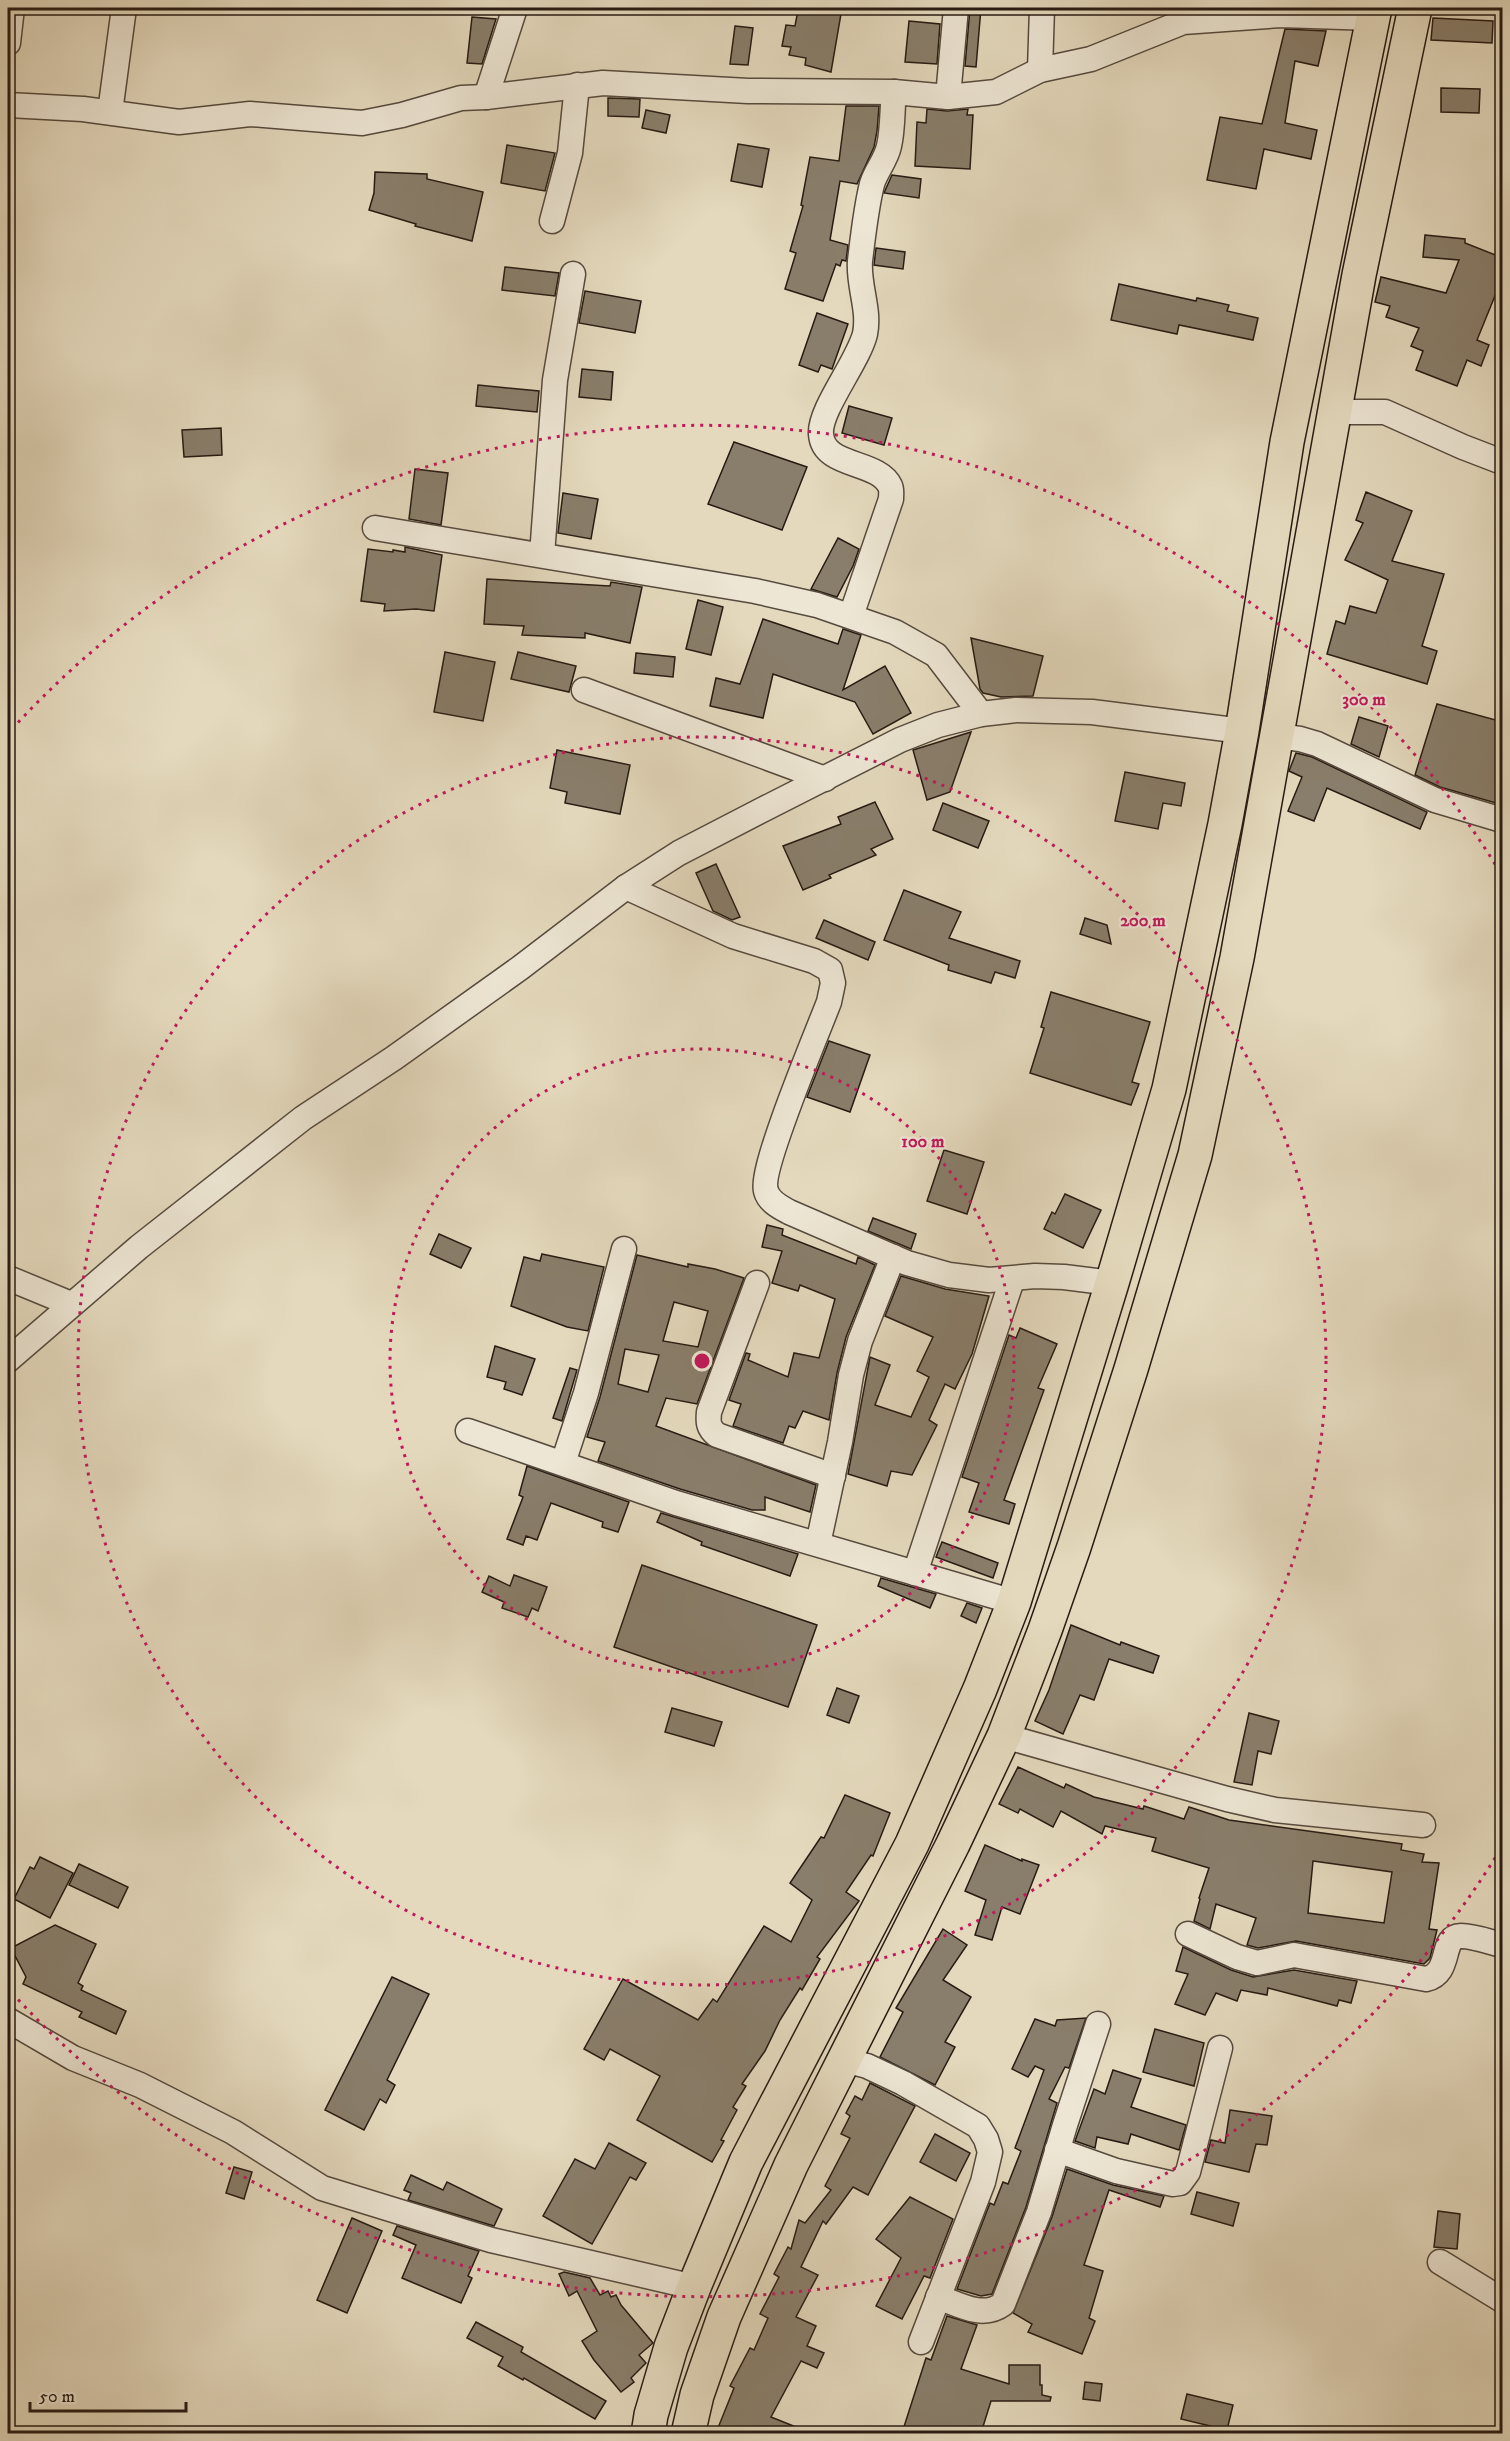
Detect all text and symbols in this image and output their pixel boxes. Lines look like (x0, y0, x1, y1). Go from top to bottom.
text: 300 m (1342, 689, 1386, 711)
text: 200 m (1120, 910, 1166, 932)
text: 100 m (901, 1131, 945, 1153)
centre of rings (692, 1351, 712, 1371)
scale bar (30, 2375, 186, 2413)
text: 50 m (39, 2386, 75, 2408)

